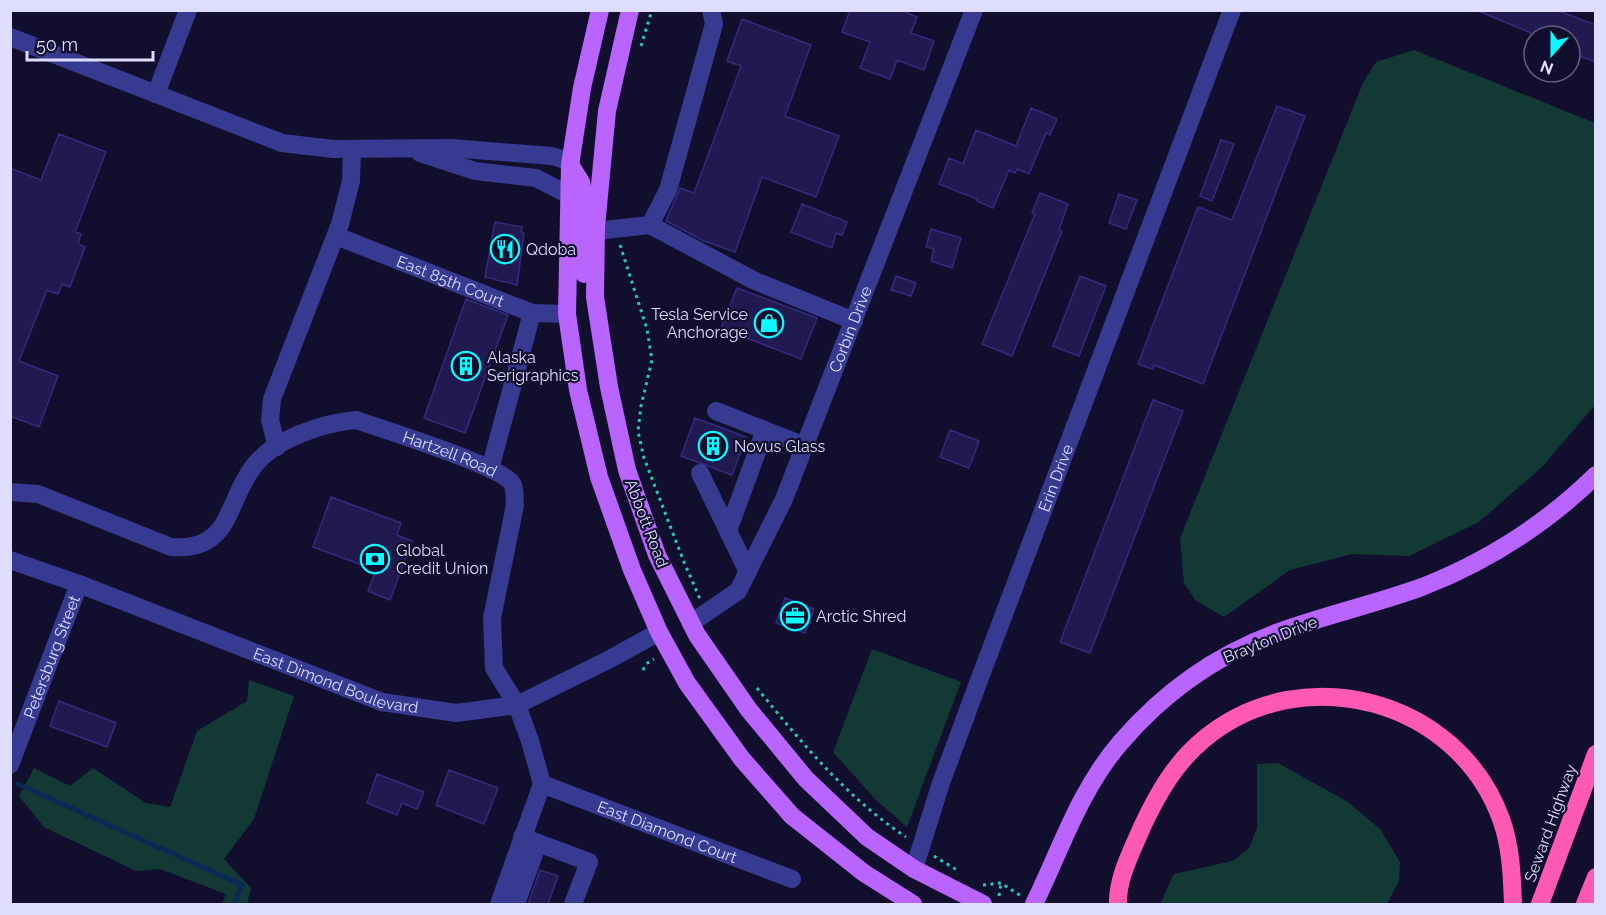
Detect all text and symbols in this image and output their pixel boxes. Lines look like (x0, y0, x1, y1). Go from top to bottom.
scale bar (27, 24, 153, 62)
north arrow (1522, 24, 1582, 84)
text: 50 m (36, 34, 78, 55)
text: N (1538, 56, 1556, 79)
restaurant icon: Qdoba (489, 233, 521, 265)
place label: Qdoba (526, 240, 576, 259)
street label: East 85th Court (394, 252, 507, 311)
street label: Corbin Drive (825, 283, 876, 375)
place label: Tesla Service Anchorage (651, 305, 748, 342)
shop icon: Tesla Service Anchorage (753, 307, 785, 339)
place label: Alaska Serigraphics (487, 348, 579, 385)
building icon: Alaska Serigraphics (450, 350, 482, 382)
street label: Hartzell Road (400, 427, 500, 481)
building icon: Novus Glass (697, 430, 729, 462)
place label: Novus Glass (734, 437, 826, 456)
street label: Erin Drive (1035, 442, 1077, 514)
street label: Abbott Road (621, 476, 672, 570)
place label: Global Credit Union (396, 541, 488, 578)
bank icon: Global Credit Union (359, 543, 391, 575)
street label: Petersburg Street (20, 592, 84, 721)
office icon: Arctic Shred (779, 600, 811, 632)
place label: Arctic Shred (816, 607, 906, 626)
street label: Brayton Drive (1220, 612, 1320, 667)
street label: East Dimond Boulevard (251, 644, 420, 717)
street label: Seward Highway (1520, 761, 1581, 885)
street label: East Diamond Court (595, 797, 740, 867)

